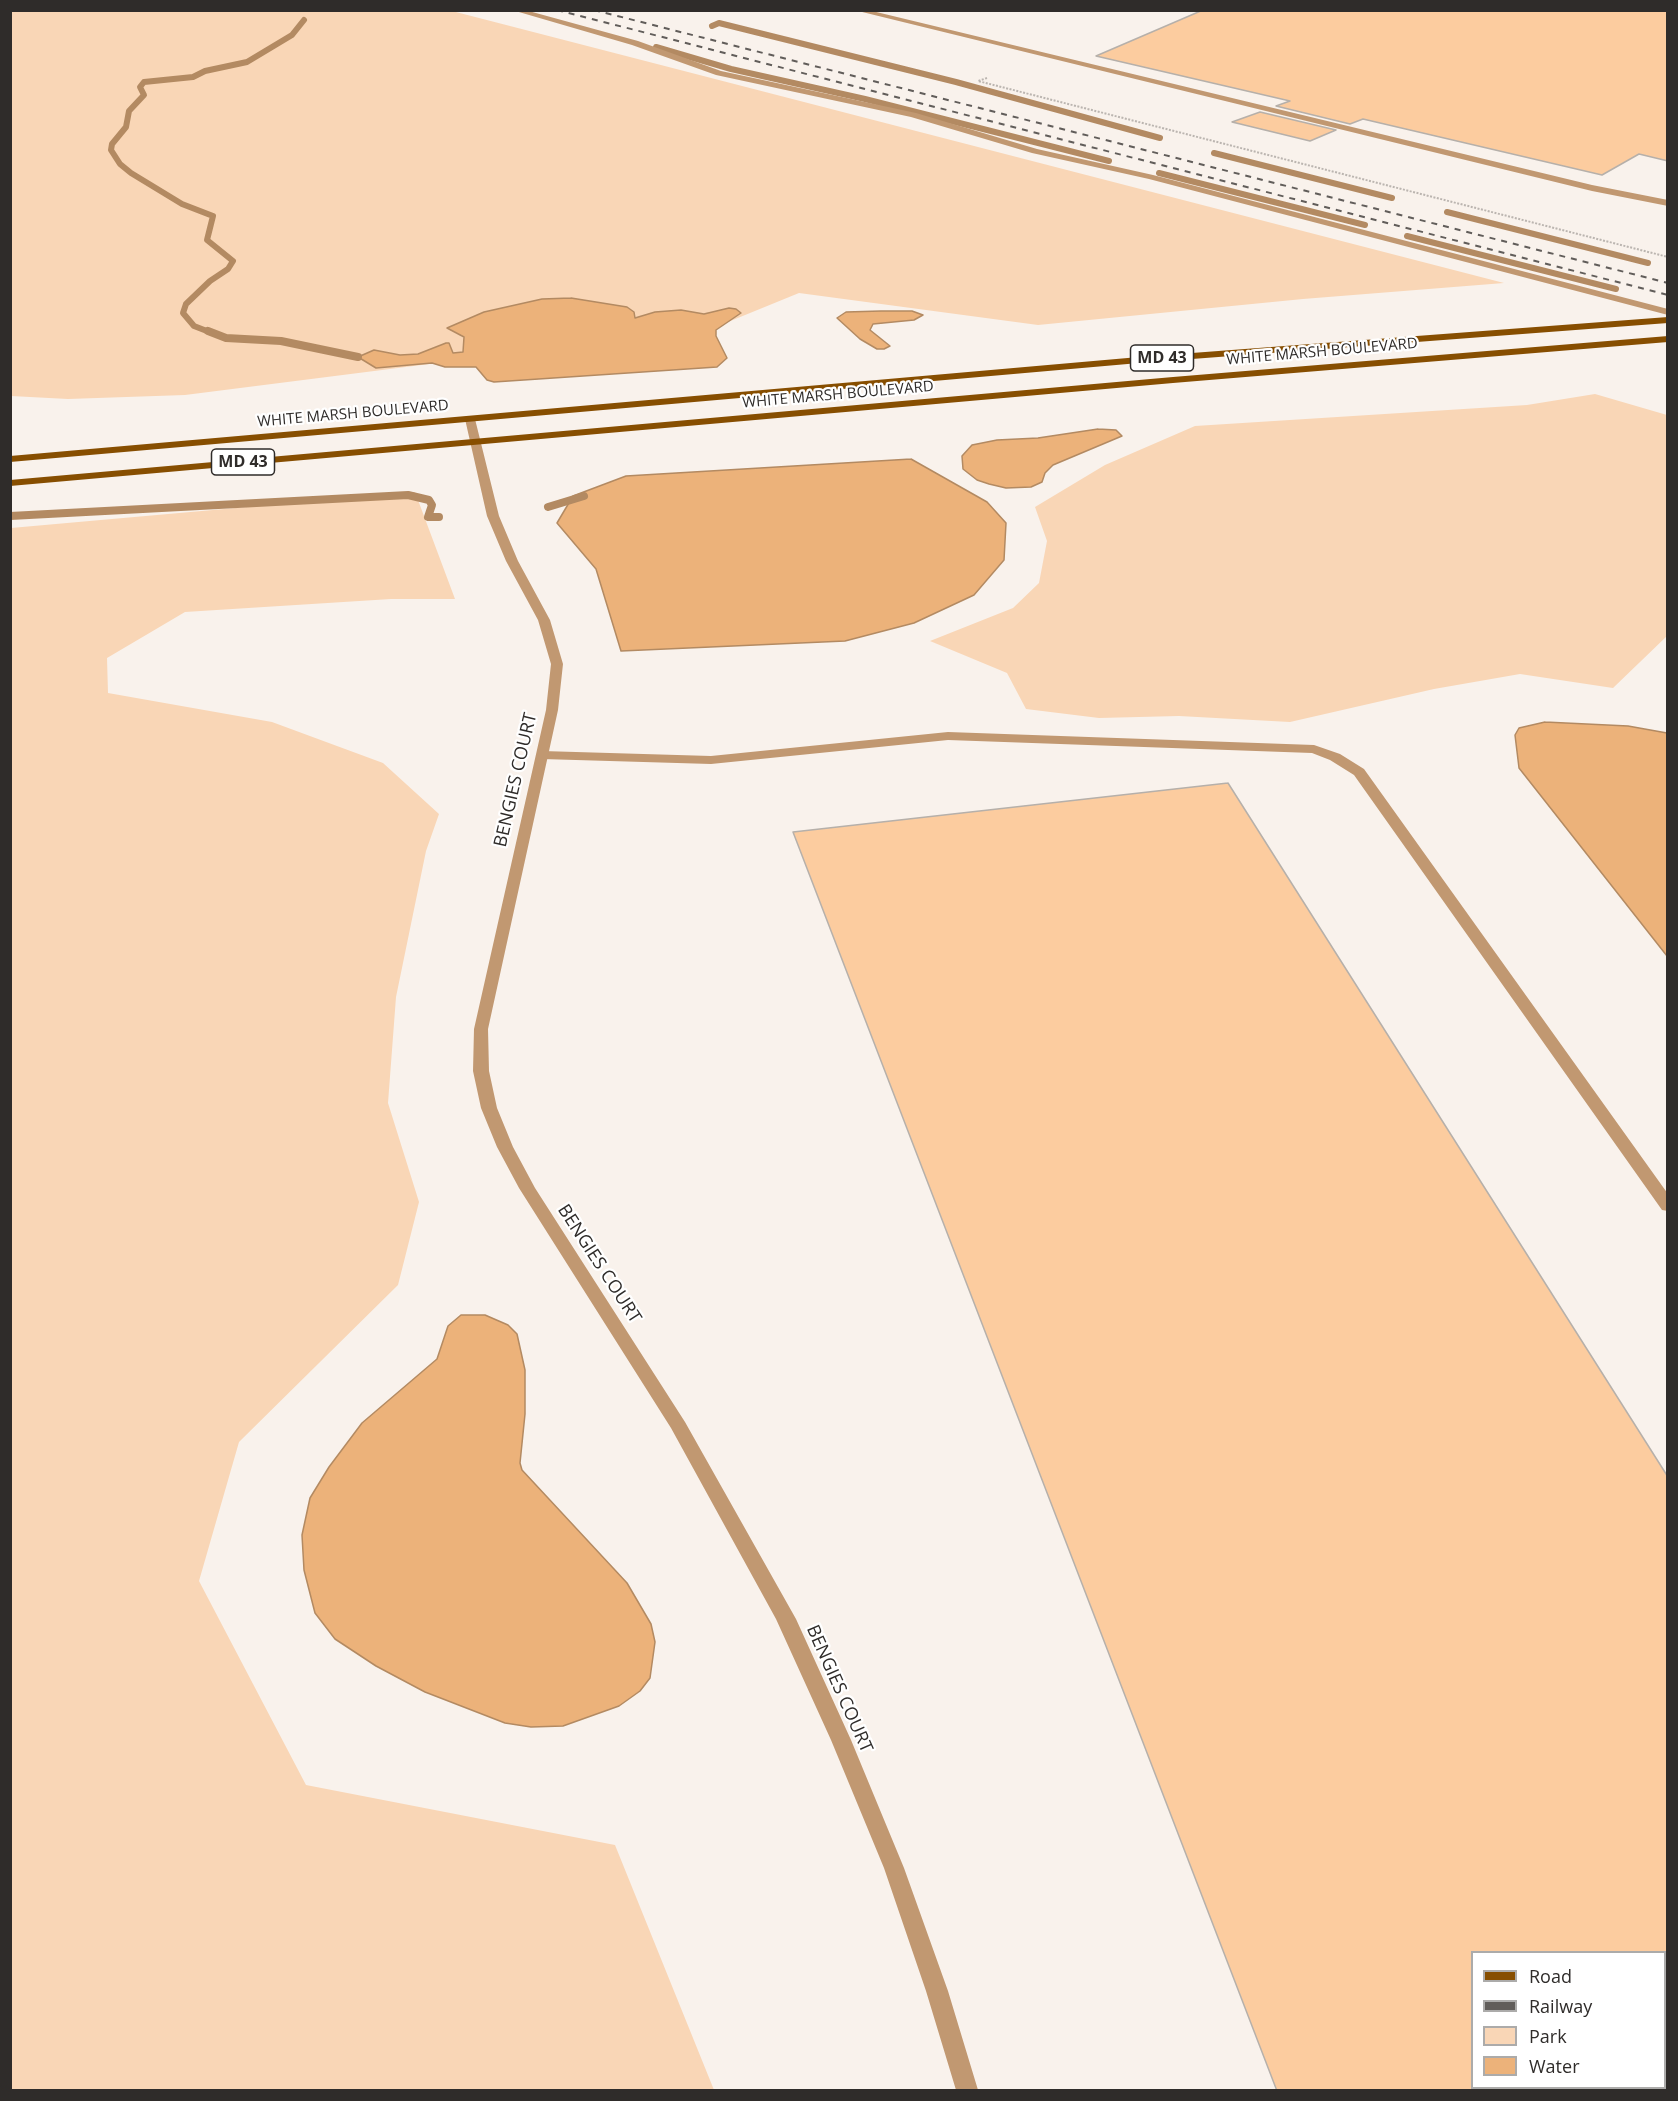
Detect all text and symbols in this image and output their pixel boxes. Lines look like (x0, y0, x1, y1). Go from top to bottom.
street label: WHITE MARSH BOULEVARD (1226, 335, 1418, 369)
road number: MD 43 (1130, 345, 1194, 371)
street label: WHITE MARSH BOULEVARD (742, 378, 934, 412)
street label: WHITE MARSH BOULEVARD (257, 397, 449, 431)
road number: MD 43 (212, 449, 274, 475)
street label: BENGIES COURT (490, 711, 542, 849)
street label: BENGIES COURT (553, 1201, 645, 1327)
street label: BENGIES COURT (801, 1622, 877, 1756)
legend (1471, 1951, 1666, 2089)
text: Road (1529, 1964, 1572, 1988)
text: Railway (1529, 1994, 1592, 2018)
text: Park (1529, 2024, 1567, 2048)
text: Water (1529, 2054, 1580, 2078)

